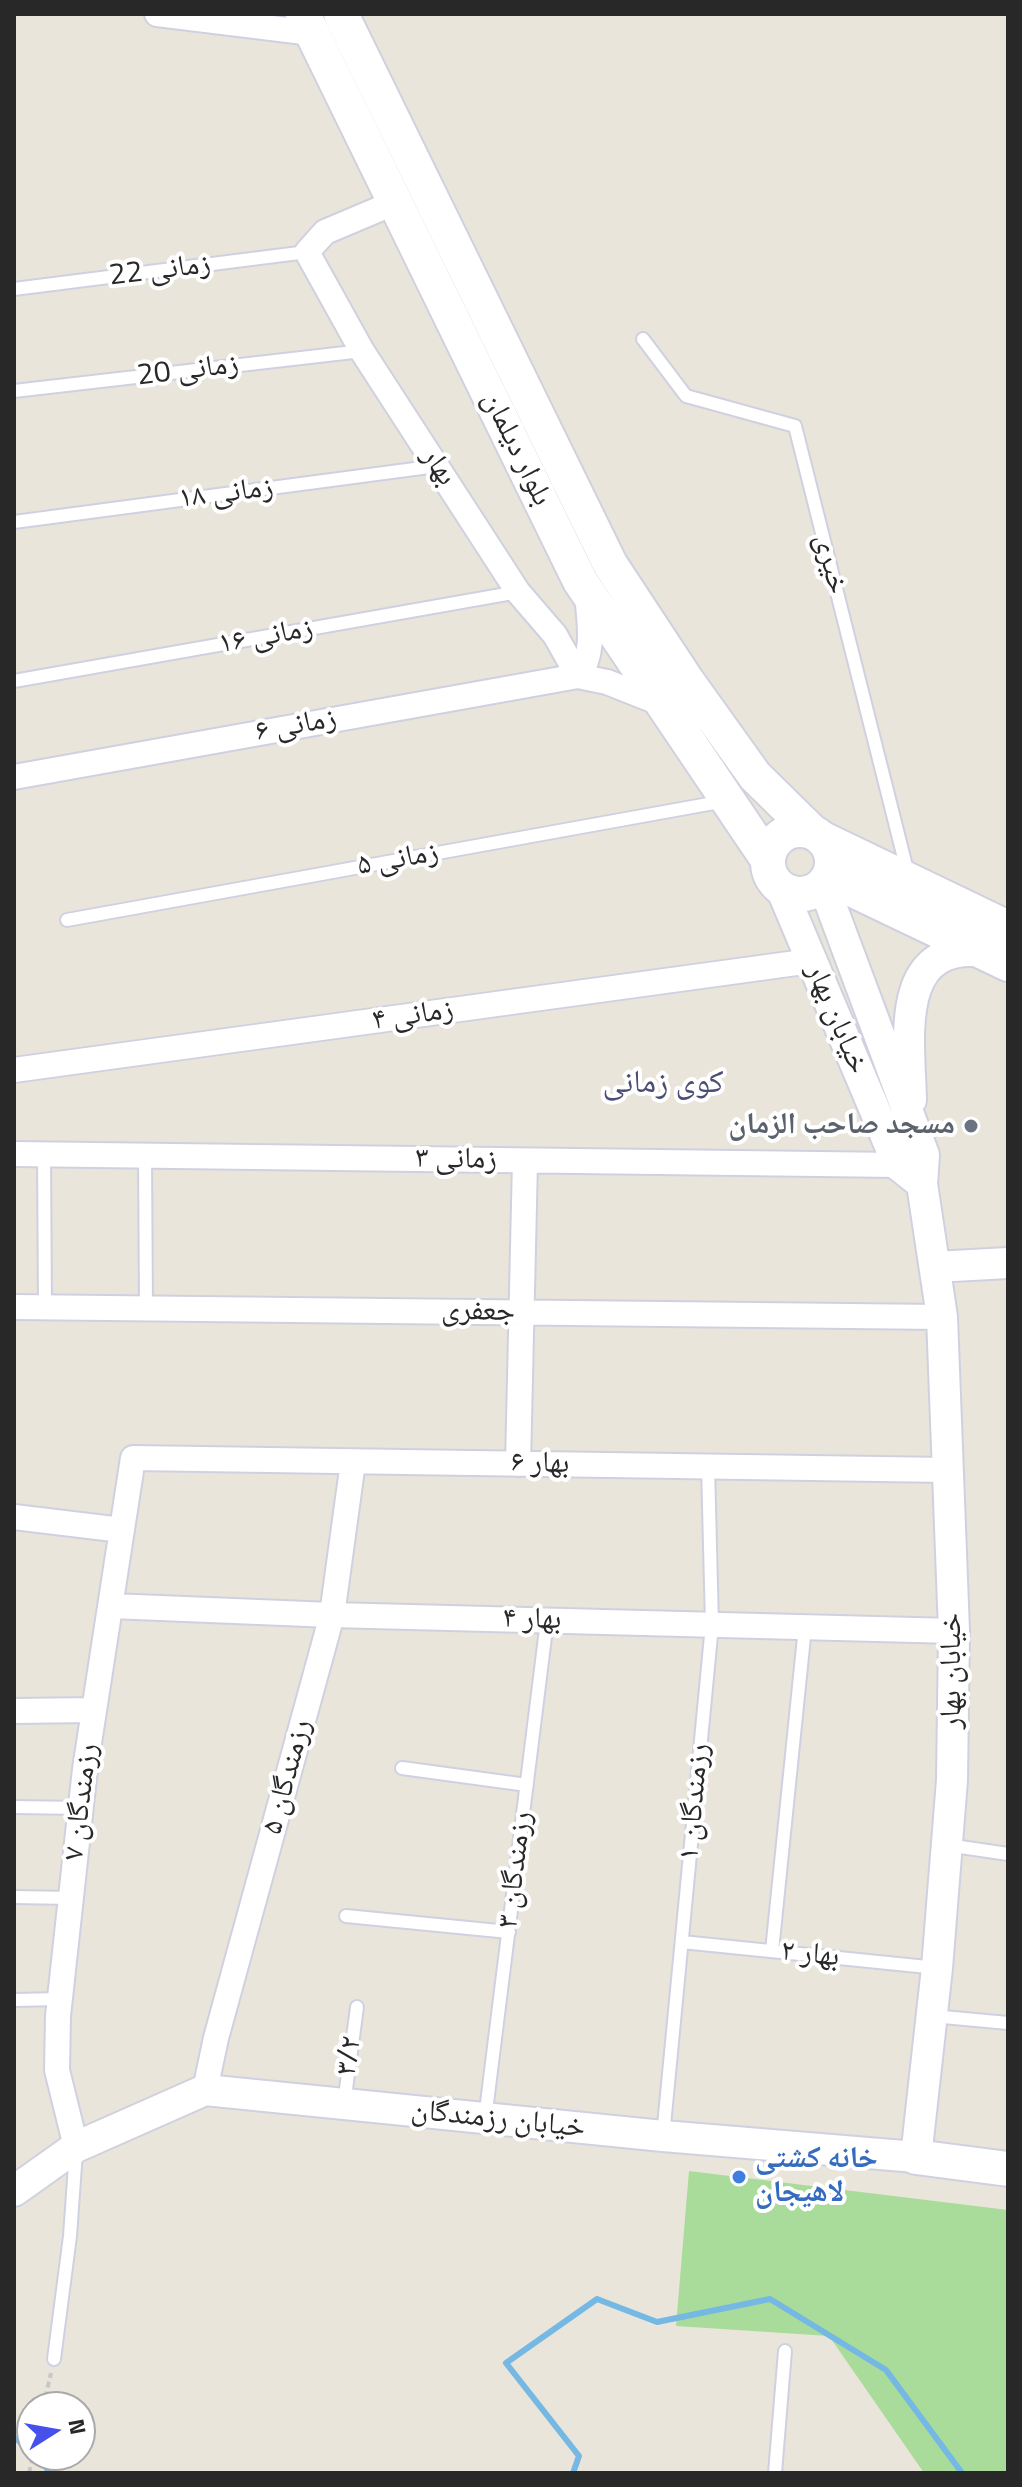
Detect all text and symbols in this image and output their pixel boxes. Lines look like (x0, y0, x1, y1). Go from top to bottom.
street label: زمانی 22 (107, 247, 213, 295)
street label: زمانی 20 (135, 347, 241, 395)
street label: بلوار دیلمان (473, 386, 559, 512)
street label: بهار (412, 441, 464, 493)
street label: زمانی ۱۸ (177, 470, 275, 518)
street label: خیری (805, 530, 855, 598)
street label: زمانی ۱۶ (216, 611, 316, 663)
street label: زمانی ۶ (253, 701, 339, 751)
street label: زمانی ۵ (355, 835, 441, 885)
street label: خیابان بهار (797, 958, 875, 1080)
street label: زمانی ۴ (370, 992, 456, 1040)
district label: کوی زمانی (603, 1065, 723, 1103)
place label: مسجد صاحب الزمان (728, 1108, 955, 1144)
marker: مسجد صاحب الزمان (962, 1117, 980, 1135)
street label: زمانی ۳ (415, 1141, 497, 1179)
street label: جعفری (441, 1293, 515, 1331)
street label: بهار ۶ (510, 1445, 570, 1483)
street label: بهار ۴ (502, 1601, 562, 1639)
street label: خیابان بهار (935, 1613, 971, 1729)
street label: رزمندگان ۵ (255, 1716, 321, 1838)
street label: رزمندگان ۷ (57, 1741, 107, 1863)
street label: رزمندگان ۱ (672, 1742, 718, 1862)
street label: رزمندگان ۳ (491, 1809, 541, 1931)
street label: بهار ۲ (779, 1934, 841, 1976)
street label: ۳/۲ (329, 2034, 371, 2078)
street label: خیابان رزمندگان (409, 2093, 587, 2147)
place label: خانه کشتی لاهیجان (755, 2142, 878, 2212)
marker: خانه کشتی لاهیجان (730, 2168, 748, 2186)
north arrow (16, 2391, 96, 2471)
text: N (59, 2416, 96, 2438)

